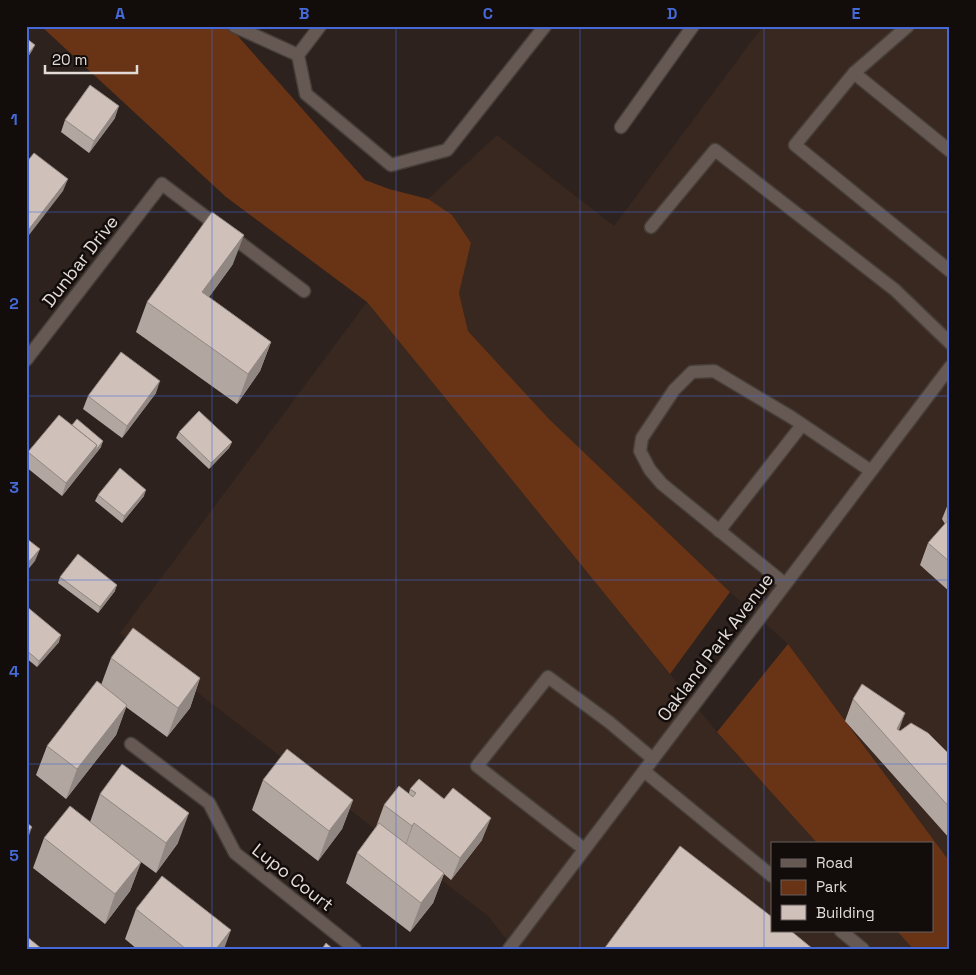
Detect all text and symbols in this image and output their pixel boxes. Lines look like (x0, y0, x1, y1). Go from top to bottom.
text: A (115, 3, 125, 24)
text: B (299, 3, 309, 24)
text: C (483, 3, 493, 24)
text: D (667, 3, 677, 24)
text: E (852, 3, 861, 24)
scale bar (45, 42, 138, 74)
text: 20 m (52, 50, 87, 69)
text: 1 (10, 109, 18, 130)
street label: Dunbar Drive (37, 210, 123, 312)
text: 2 (9, 293, 19, 314)
text: 3 (9, 477, 19, 498)
street label: Oakland Park Avenue (652, 568, 778, 726)
text: 4 (9, 661, 19, 682)
street label: Lupo Court (248, 838, 338, 916)
legend (771, 842, 934, 932)
text: 5 (9, 845, 19, 866)
text: Road (816, 853, 853, 872)
text: Park (816, 877, 847, 896)
text: Building (816, 903, 875, 922)

